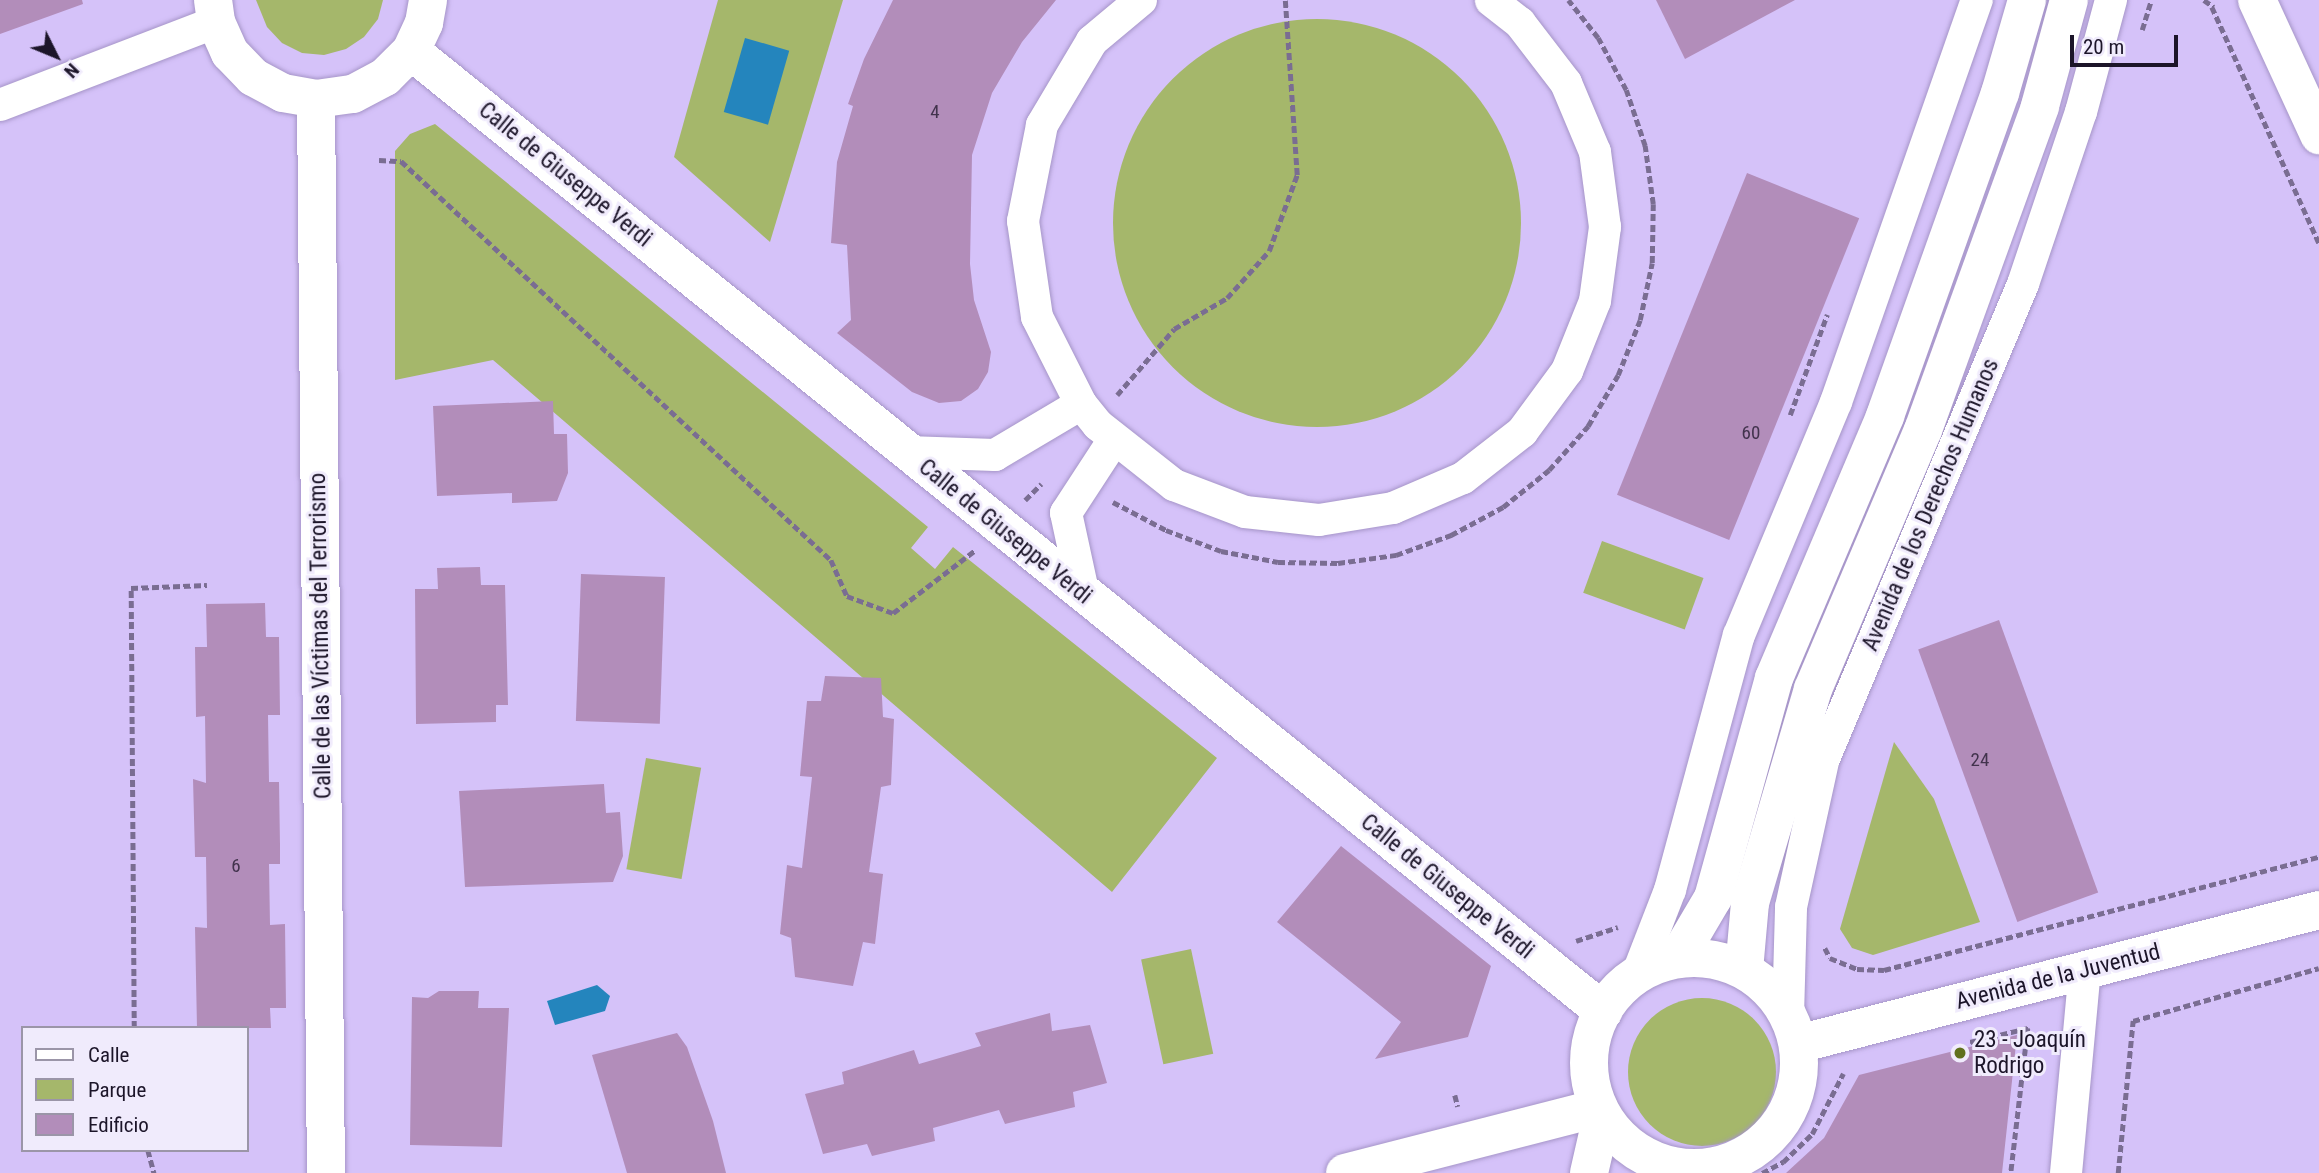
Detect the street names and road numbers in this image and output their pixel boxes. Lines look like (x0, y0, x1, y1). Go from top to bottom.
street label: Calle de Giuseppe Verdi (473, 97, 657, 253)
street label: Avenida de los Derechos Humanos (1857, 355, 2005, 655)
street label: Calle de Giuseppe Verdi (913, 454, 1097, 610)
street label: Calle de las Víctimas del Terrorismo (304, 472, 338, 800)
street label: Calle de Giuseppe Verdi (1355, 809, 1539, 965)
street label: Avenida de la Juventud (1953, 938, 2163, 1016)

